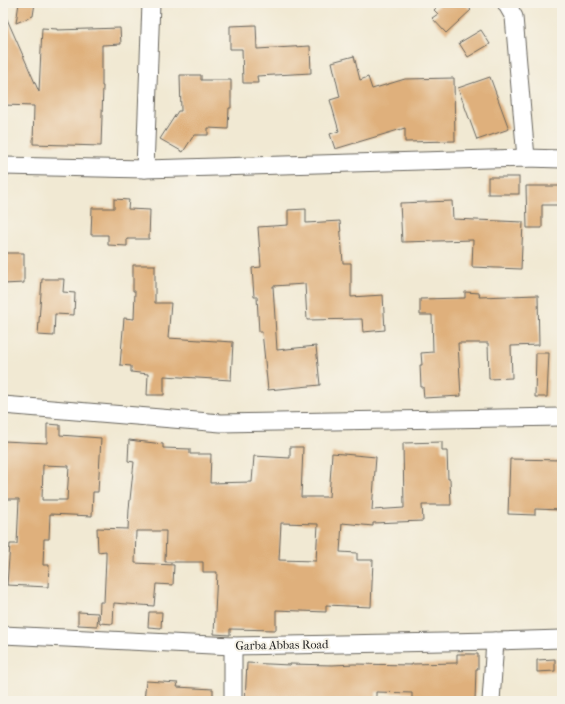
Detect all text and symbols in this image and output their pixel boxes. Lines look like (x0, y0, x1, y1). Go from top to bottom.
street label: Garba Abbas Road (235, 637, 329, 653)

